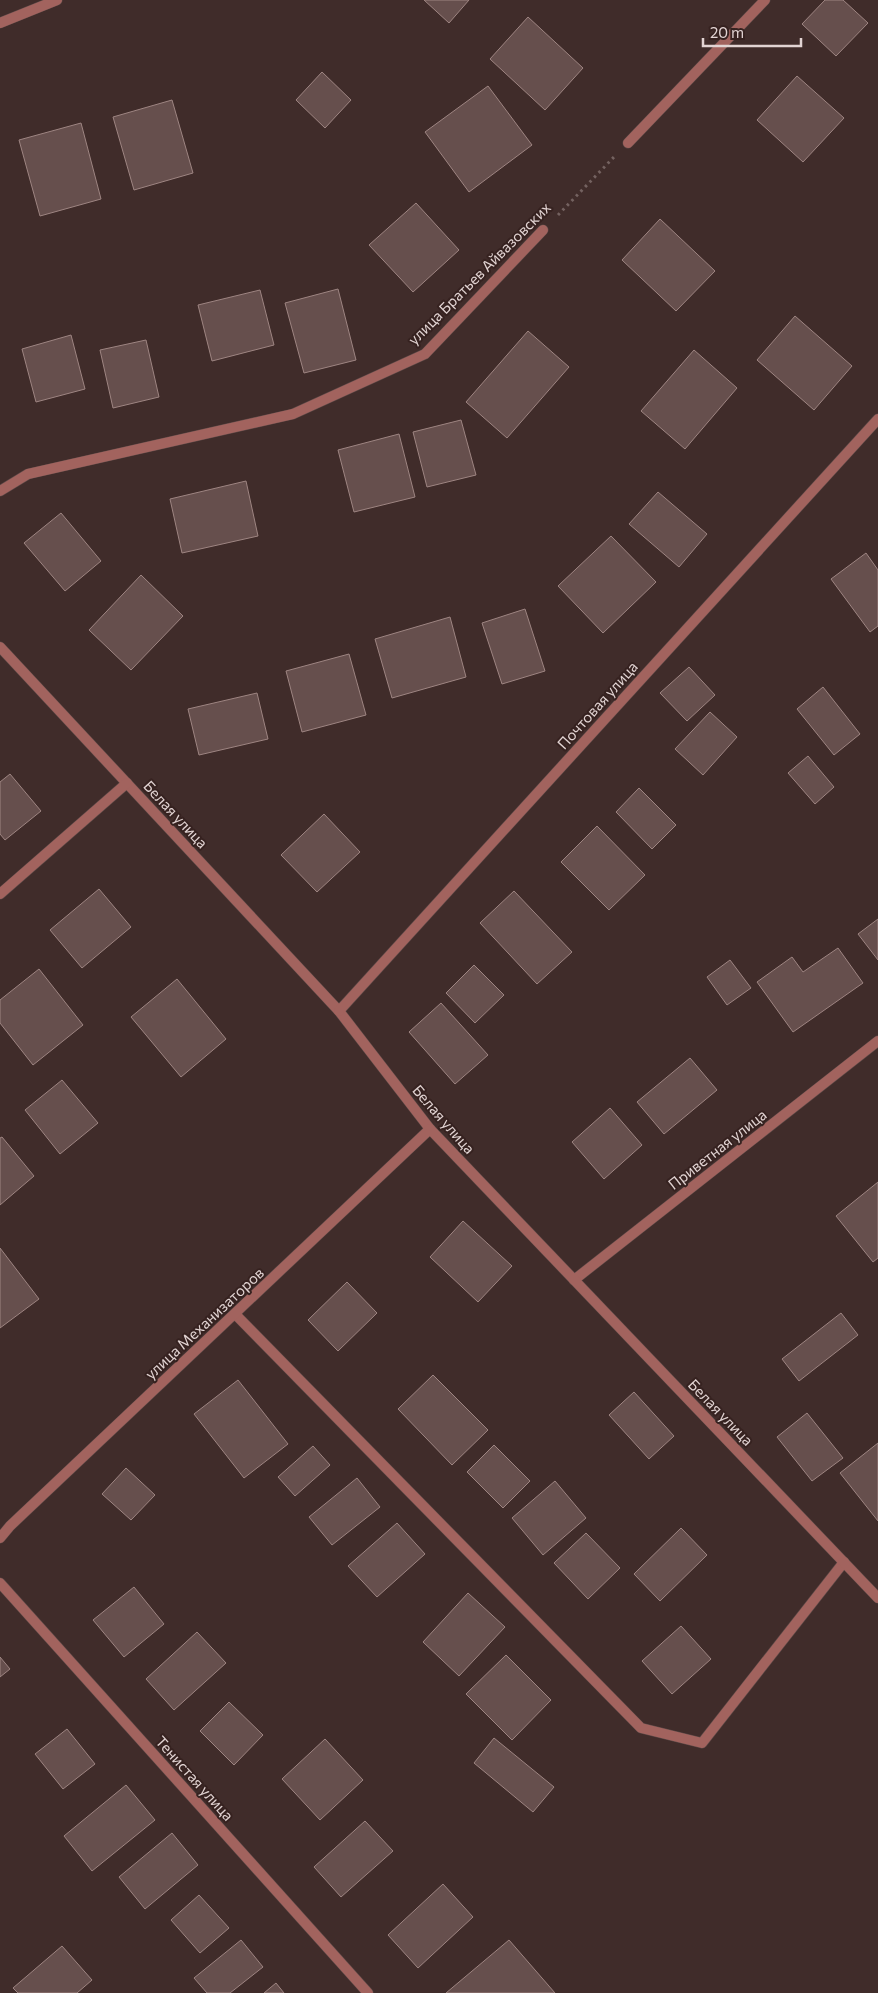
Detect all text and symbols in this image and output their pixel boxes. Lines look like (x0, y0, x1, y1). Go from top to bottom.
scale bar (703, 15, 800, 47)
text: 20 m (710, 23, 744, 41)
street label: улица Братьев Айвазовских (404, 198, 554, 348)
street label: Почтовая улица (553, 658, 641, 752)
street label: Белая улица (140, 777, 212, 851)
street label: Белая улица (409, 1081, 479, 1157)
street label: Приветная улица (664, 1105, 770, 1193)
street label: улица Механизаторов (141, 1263, 267, 1383)
street label: Белая улица (685, 1375, 757, 1449)
street label: Тенистая улица (152, 1732, 238, 1824)

